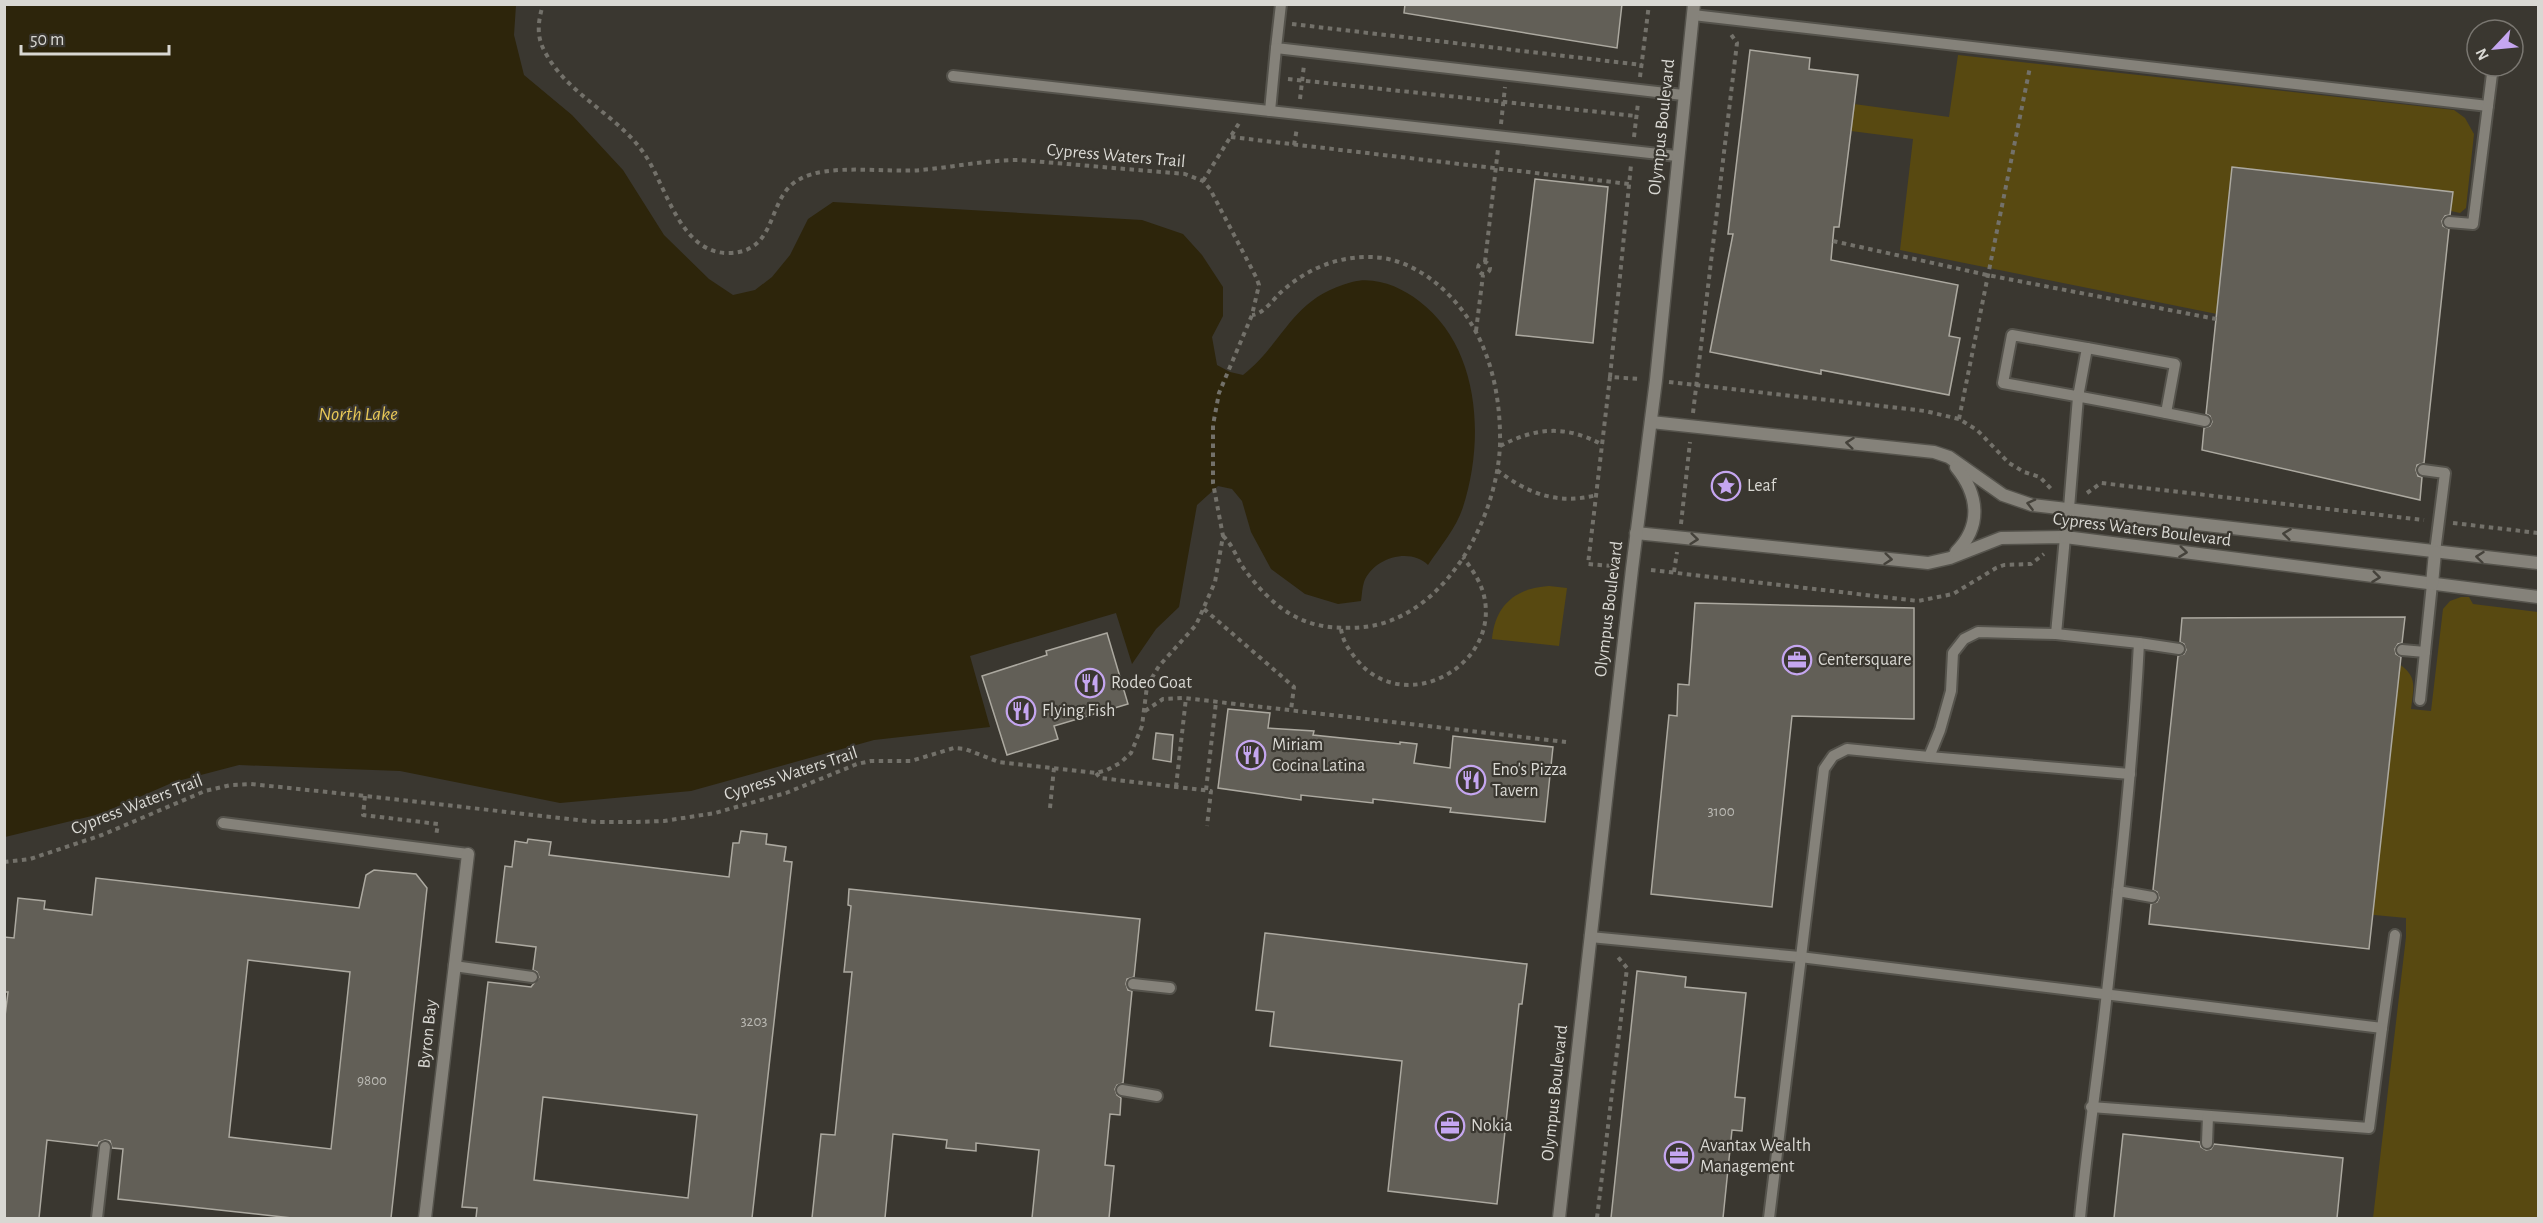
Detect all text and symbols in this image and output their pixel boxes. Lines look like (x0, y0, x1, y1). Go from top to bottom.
scale bar (21, 18, 170, 56)
north arrow (2465, 18, 2525, 78)
text: 50 m (30, 31, 64, 49)
text: N (2473, 46, 2492, 63)
street label: Olympus Boulevard (1646, 58, 1678, 196)
street label: Cypress Waters Trail (1046, 141, 1186, 171)
water label: North Lake (318, 404, 398, 424)
one-way arrow (1846, 437, 1855, 450)
place icon: Leaf (1710, 470, 1742, 502)
place label: Leaf (1747, 477, 1778, 495)
one-way arrow (2026, 498, 2036, 511)
street label: Cypress Waters Boulevard (2052, 510, 2232, 550)
one-way arrow (2282, 528, 2291, 541)
one-way arrow (1690, 532, 1699, 545)
street label: Olympus Boulevard (1592, 540, 1626, 678)
one-way arrow (2178, 546, 2187, 558)
one-way arrow (2476, 551, 2485, 564)
one-way arrow (1884, 552, 1893, 565)
one-way arrow (2372, 570, 2381, 583)
office icon: Centersquare (1781, 644, 1813, 676)
place label: Centersquare (1818, 651, 1911, 669)
restaurant icon: Rodeo Goat (1074, 667, 1106, 699)
place label: Rodeo Goat (1111, 674, 1192, 692)
restaurant icon: Flying Fish (1005, 695, 1037, 727)
place label: Flying Fish (1042, 702, 1115, 720)
place label: Miriam Cocina Latina (1272, 736, 1365, 775)
restaurant icon: Miriam Cocina Latina (1235, 739, 1267, 771)
street label: Cypress Waters Trail (722, 744, 860, 804)
place label: Eno's Pizza Tavern (1492, 761, 1567, 800)
restaurant icon: Eno's Pizza Tavern (1455, 764, 1487, 796)
street label: Cypress Waters Trail (69, 772, 205, 838)
house number: 3100 (1707, 804, 1735, 819)
street label: Byron Bay (415, 998, 441, 1070)
house number: 3203 (740, 1014, 768, 1029)
street label: Olympus Boulevard (1539, 1024, 1571, 1162)
house number: 9800 (357, 1073, 387, 1088)
office icon: Nokia (1434, 1110, 1466, 1142)
place label: Nokia (1471, 1117, 1513, 1135)
place label: Avantax Wealth Management (1700, 1137, 1811, 1176)
office icon: Avantax Wealth Management (1663, 1140, 1695, 1172)

